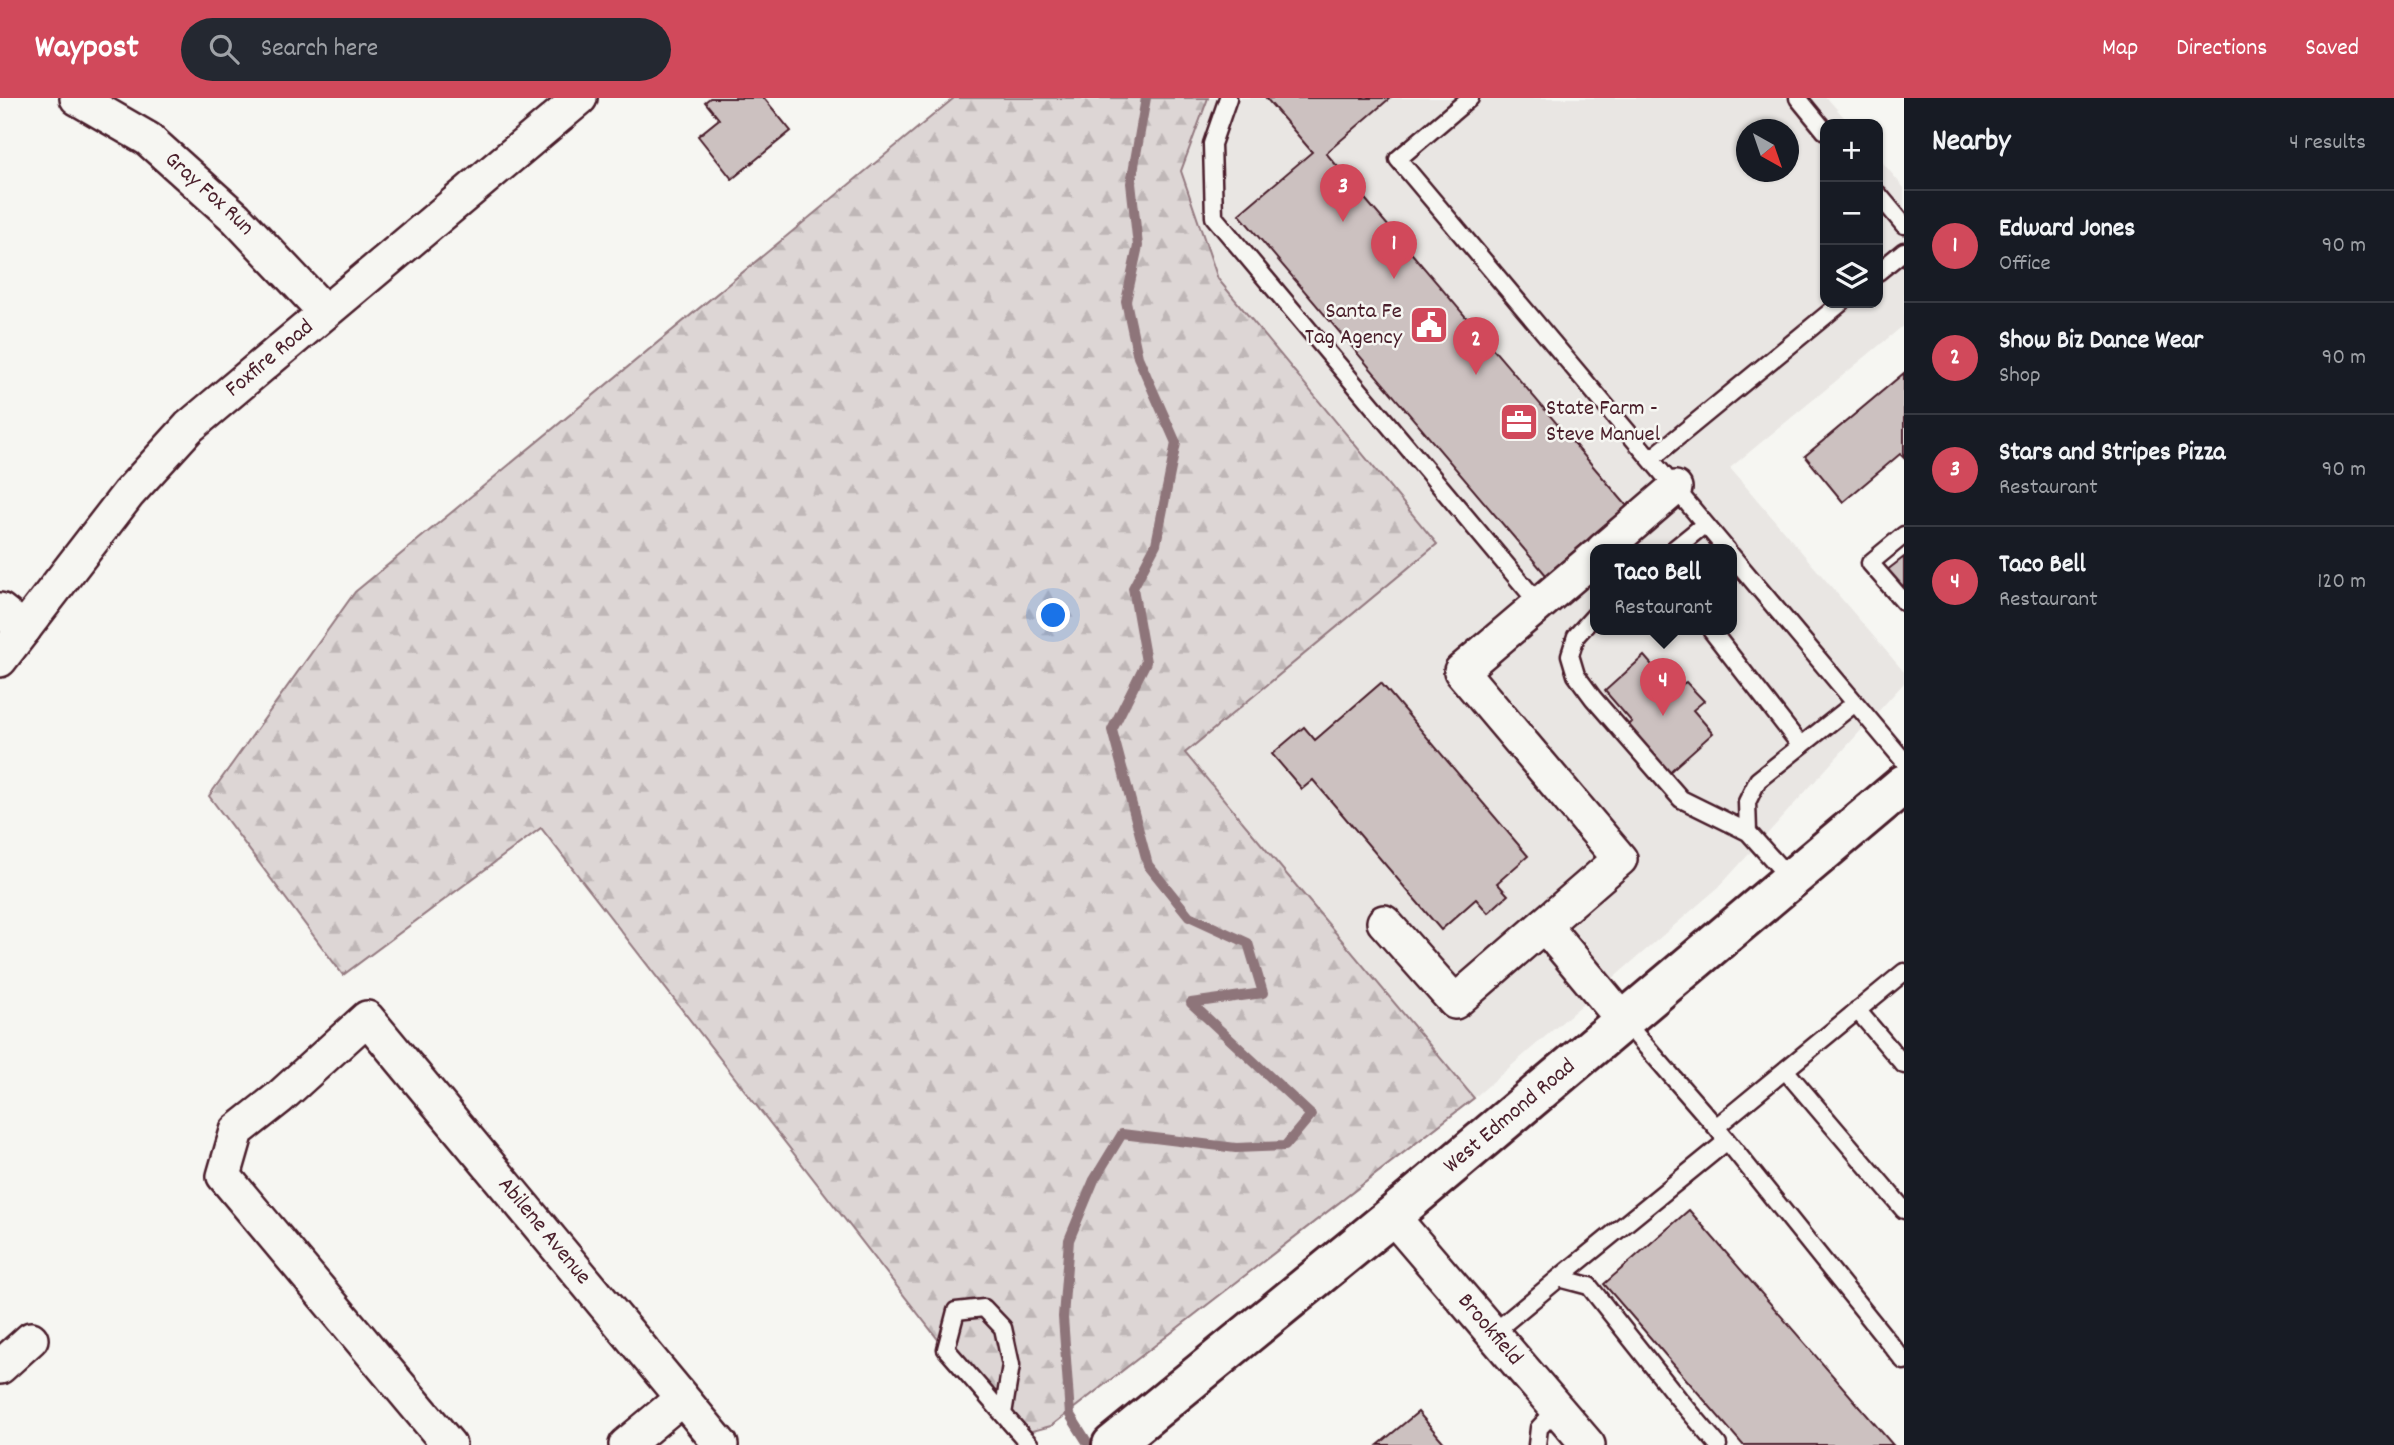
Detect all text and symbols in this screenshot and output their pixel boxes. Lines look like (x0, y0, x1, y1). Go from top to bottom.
search box (181, 18, 671, 81)
text: Waypost (35, 26, 139, 73)
icon: search (205, 30, 243, 68)
text: Search here (261, 31, 378, 68)
text: Map (2102, 32, 2138, 66)
text: Directions (2176, 32, 2267, 66)
text: Saved (2305, 32, 2359, 66)
north arrow (1736, 119, 1799, 182)
map controls (1820, 119, 1883, 308)
button: + (1820, 119, 1883, 182)
text: Nearby (1932, 122, 2010, 165)
text: 4 results (2289, 127, 2366, 160)
street label: Gray Fox Run (156, 144, 261, 244)
pin: 3 (1320, 164, 1366, 222)
button: − (1820, 182, 1883, 245)
text: Edward Jones (1999, 211, 2135, 248)
pin: 1 (1371, 221, 1417, 279)
text: 1 (1952, 230, 1958, 263)
text: 90 m (2322, 230, 2366, 263)
button: layers (1820, 245, 1883, 308)
text: Office (1999, 248, 2051, 281)
place label: Santa Fe Tag Agency (1305, 296, 1403, 355)
public building icon: Santa Fe Tag Agency (1408, 304, 1450, 346)
street label: Foxfire Road (218, 312, 321, 406)
pin: 2 (1453, 317, 1499, 375)
text: Show Biz Dance Wear (1999, 323, 2203, 360)
text: 2 (1950, 342, 1960, 375)
text: 90 m (2322, 342, 2366, 375)
text: Shop (1999, 360, 2041, 393)
place label: State Farm - Steve Manuel (1546, 393, 1661, 452)
office icon: State Farm - Steve Manuel (1498, 401, 1540, 443)
text: Stars and Stripes Pizza (1999, 435, 2225, 472)
text: 3 (1950, 454, 1960, 487)
text: 90 m (2322, 454, 2366, 487)
text: Restaurant (1999, 472, 2098, 505)
popup (1590, 544, 1737, 635)
text: Taco Bell (1999, 547, 2086, 584)
text: Taco Bell (1614, 555, 1701, 592)
text: 4 (1950, 566, 1960, 599)
text: 120 m (2317, 566, 2366, 599)
text: Restaurant (1999, 584, 2098, 617)
text: Restaurant (1614, 592, 1713, 625)
your location (1036, 598, 1070, 632)
pin: 4 (1640, 658, 1686, 716)
street label: West Edmond Road (1437, 1051, 1583, 1182)
street label: Abilene Avenue (489, 1170, 599, 1292)
street label: Brookfield (1449, 1286, 1530, 1374)

